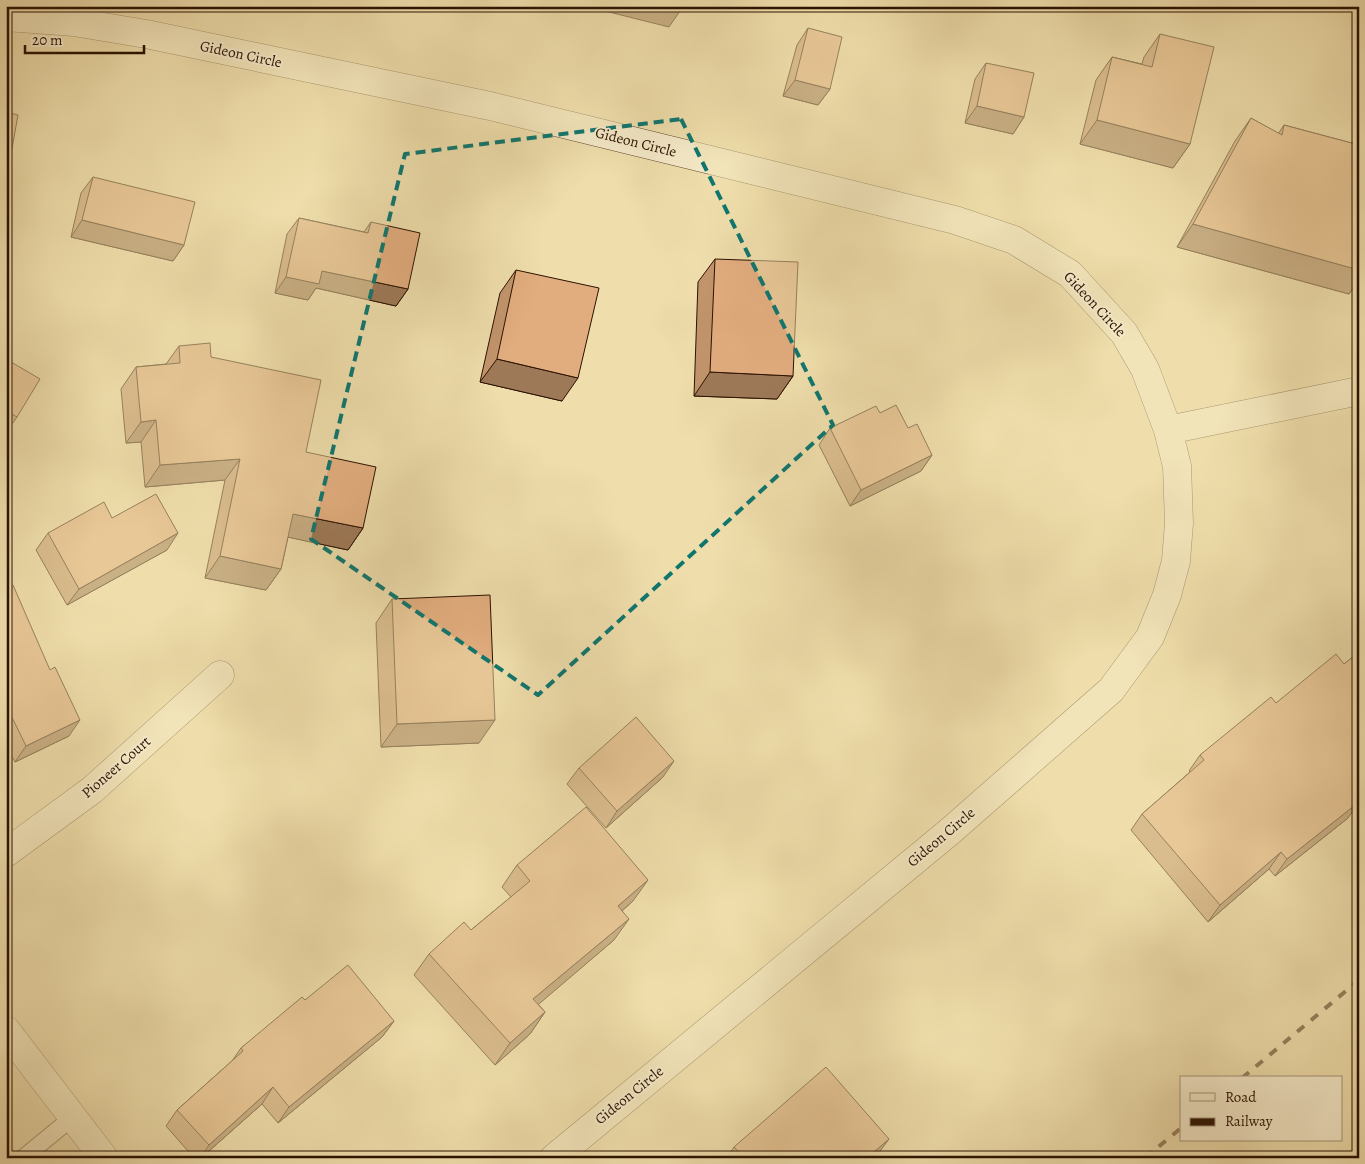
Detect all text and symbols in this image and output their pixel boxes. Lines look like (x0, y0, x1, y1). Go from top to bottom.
scale bar (25, 22, 144, 54)
text: 20 m (32, 30, 63, 50)
street label: Gideon Circle (198, 36, 284, 72)
street label: Gideon Circle (593, 122, 679, 162)
street label: Gideon Circle (1059, 267, 1131, 341)
street label: Pioneer Court (77, 731, 155, 803)
street label: Gideon Circle (903, 802, 979, 871)
street label: Gideon Circle (590, 1061, 668, 1129)
legend (1180, 1076, 1342, 1142)
text: Road (1225, 1087, 1257, 1107)
text: Railway (1225, 1111, 1273, 1131)

